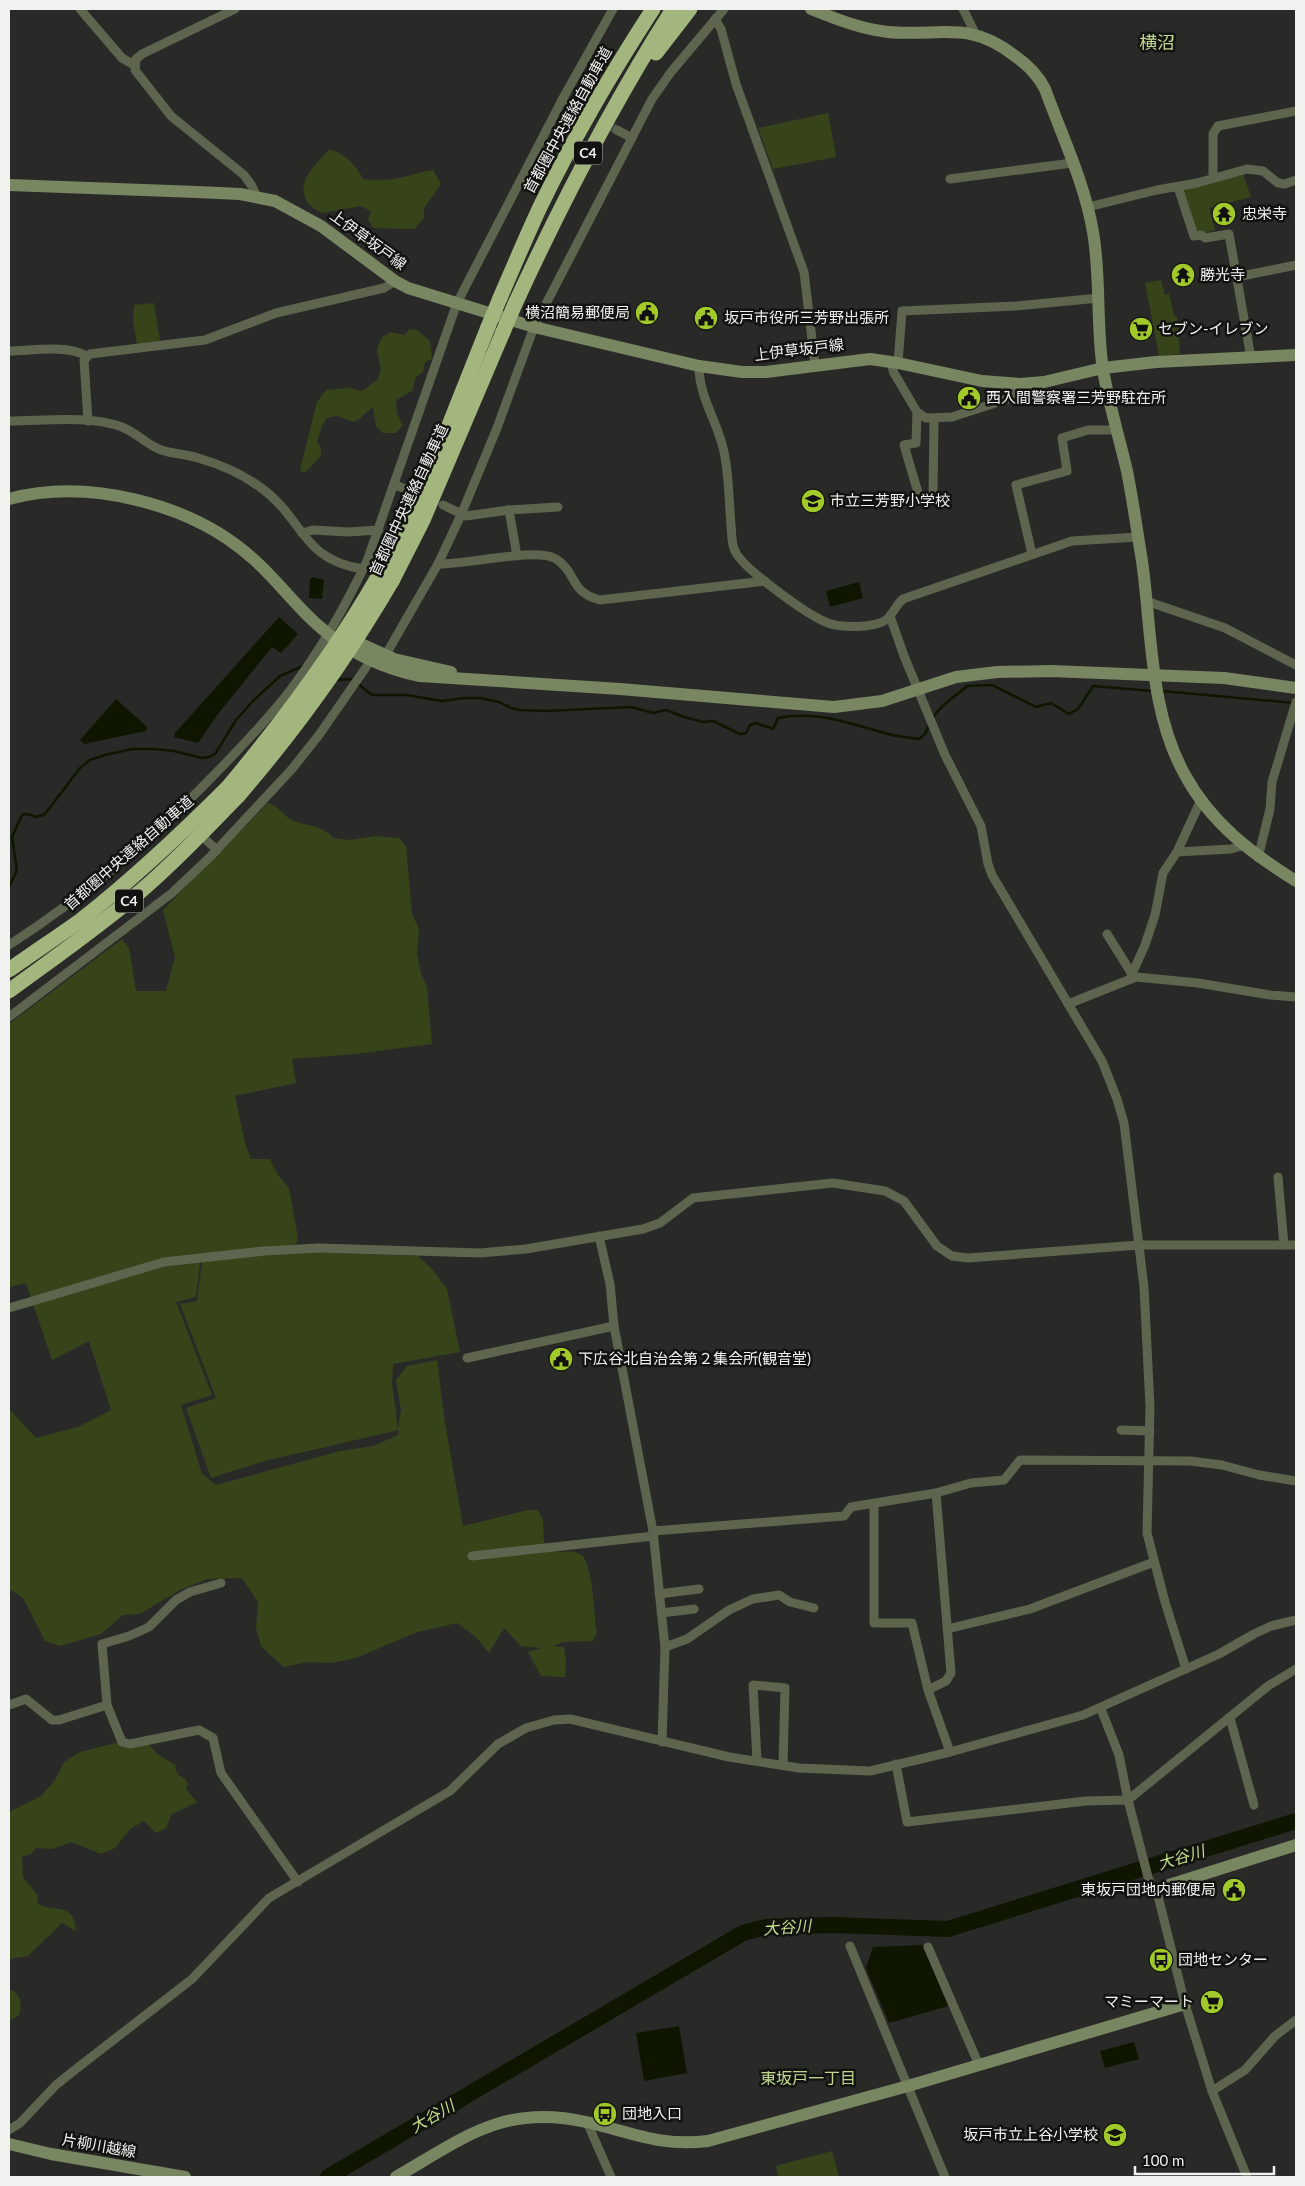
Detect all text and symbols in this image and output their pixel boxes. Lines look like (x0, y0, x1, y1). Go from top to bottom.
district label: 横沼 (1139, 31, 1175, 53)
street label: 首都圏中央連絡自動車道 (519, 43, 615, 196)
road number: C4 (574, 142, 602, 164)
temple icon: 忠栄寺 (1211, 201, 1237, 227)
place label: 忠栄寺 (1242, 204, 1287, 222)
street label: 上伊草坂戸線 (327, 205, 410, 273)
temple icon: 勝光寺 (1170, 262, 1196, 288)
place label: 勝光寺 (1200, 265, 1245, 283)
public building icon: 横沼簡易郵便局 (634, 300, 660, 326)
place label: 横沼簡易郵便局 (525, 303, 630, 321)
public building icon: 坂戸市役所三芳野出張所 (693, 305, 719, 331)
place label: 坂戸市役所三芳野出張所 (724, 308, 889, 326)
supermarket icon: セブン-イレブン (1128, 316, 1154, 342)
place label: セブン-イレブン (1158, 319, 1269, 337)
street label: 上伊草坂戸線 (753, 335, 845, 363)
public building icon: 西入間警察署三芳野駐在所 (956, 385, 982, 411)
place label: 西入間警察署三芳野駐在所 (986, 388, 1166, 406)
street label: 首都圏中央連絡自動車道 (365, 421, 451, 578)
school or university icon: 市立三芳野小学校 (800, 488, 826, 514)
place label: 市立三芳野小学校 (830, 491, 950, 509)
street label: 首都圏中央連絡自動車道 (60, 791, 197, 913)
road number: C4 (115, 889, 143, 912)
public building icon: 下広谷北自治会第２集会所(観音堂) (548, 1346, 574, 1372)
place label: 下広谷北自治会第２集会所(観音堂) (578, 1349, 811, 1367)
water label: 大谷川 (1155, 1840, 1208, 1873)
public building icon: 東坂戸団地内郵便局 (1221, 1877, 1247, 1903)
place label: 東坂戸団地内郵便局 (1081, 1880, 1216, 1898)
water label: 大谷川 (762, 1915, 814, 1938)
bus stop icon: 団地センター (1148, 1947, 1174, 1973)
place label: 団地センター (1178, 1950, 1268, 1968)
supermarket icon: マミーマート (1199, 1989, 1225, 2015)
place label: マミーマート (1104, 1992, 1194, 2010)
district label: 東坂戸一丁目 (760, 2068, 856, 2087)
water label: 大谷川 (406, 2094, 459, 2136)
bus stop icon: 団地入口 (592, 2101, 618, 2127)
place label: 団地入口 (622, 2104, 682, 2122)
school or university icon: 坂戸市立上谷小学校 (1102, 2122, 1128, 2148)
place label: 坂戸市立上谷小学校 (963, 2125, 1098, 2143)
street label: 片柳川越線 (61, 2130, 138, 2160)
scale bar (1135, 2144, 1274, 2176)
text: 100 m (1142, 2151, 1184, 2169)

